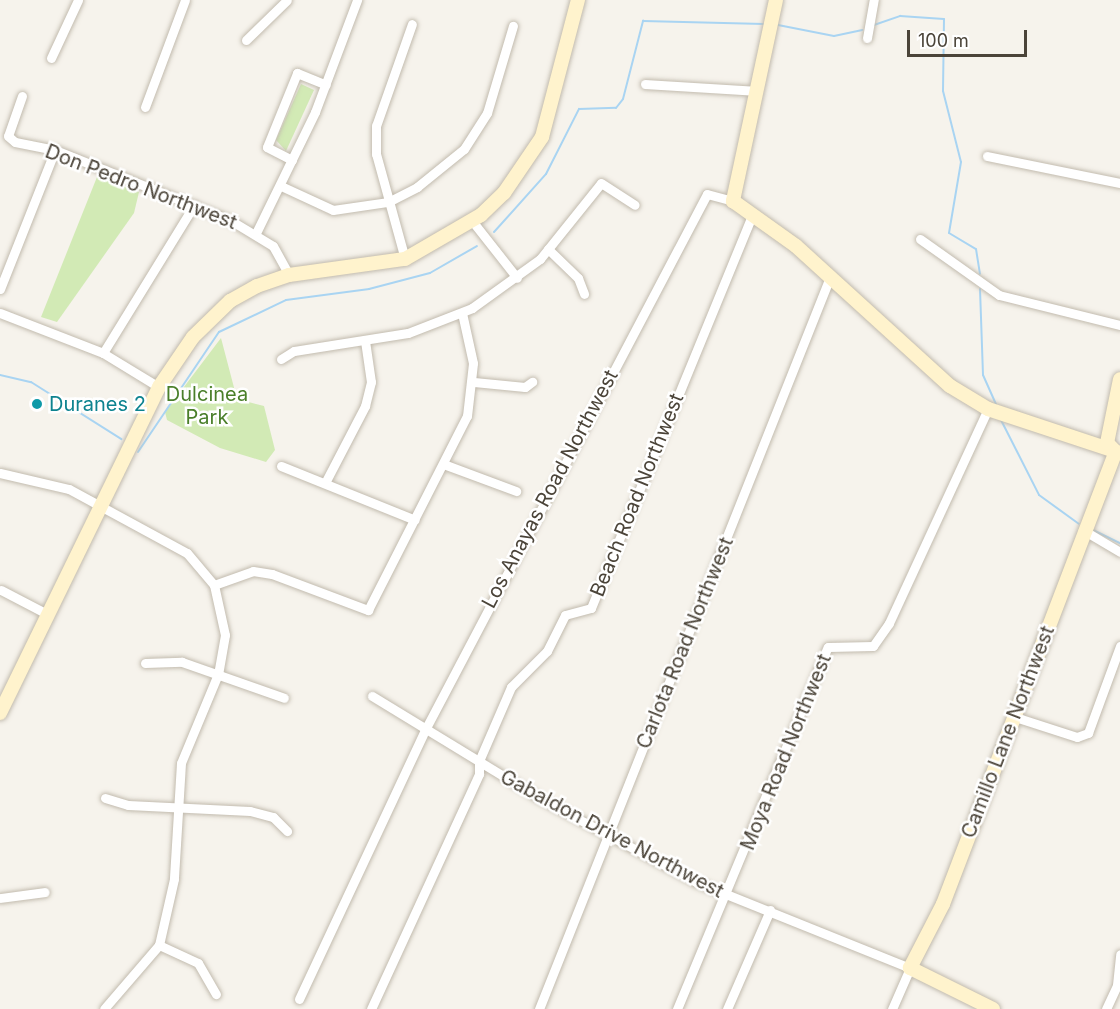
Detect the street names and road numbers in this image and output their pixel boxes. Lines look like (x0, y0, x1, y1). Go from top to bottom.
street label: Don Pedro Northwest (42, 139, 240, 235)
street label: Los Anayas Road Northwest (477, 366, 623, 612)
street label: Beach Road Northwest (585, 390, 689, 600)
street label: Carlota Road Northwest (632, 534, 738, 752)
street label: Camillo Lane Northwest (956, 623, 1060, 841)
street label: Moya Road Northwest (736, 650, 836, 854)
street label: Gabaldon Drive Northwest (496, 765, 728, 903)

